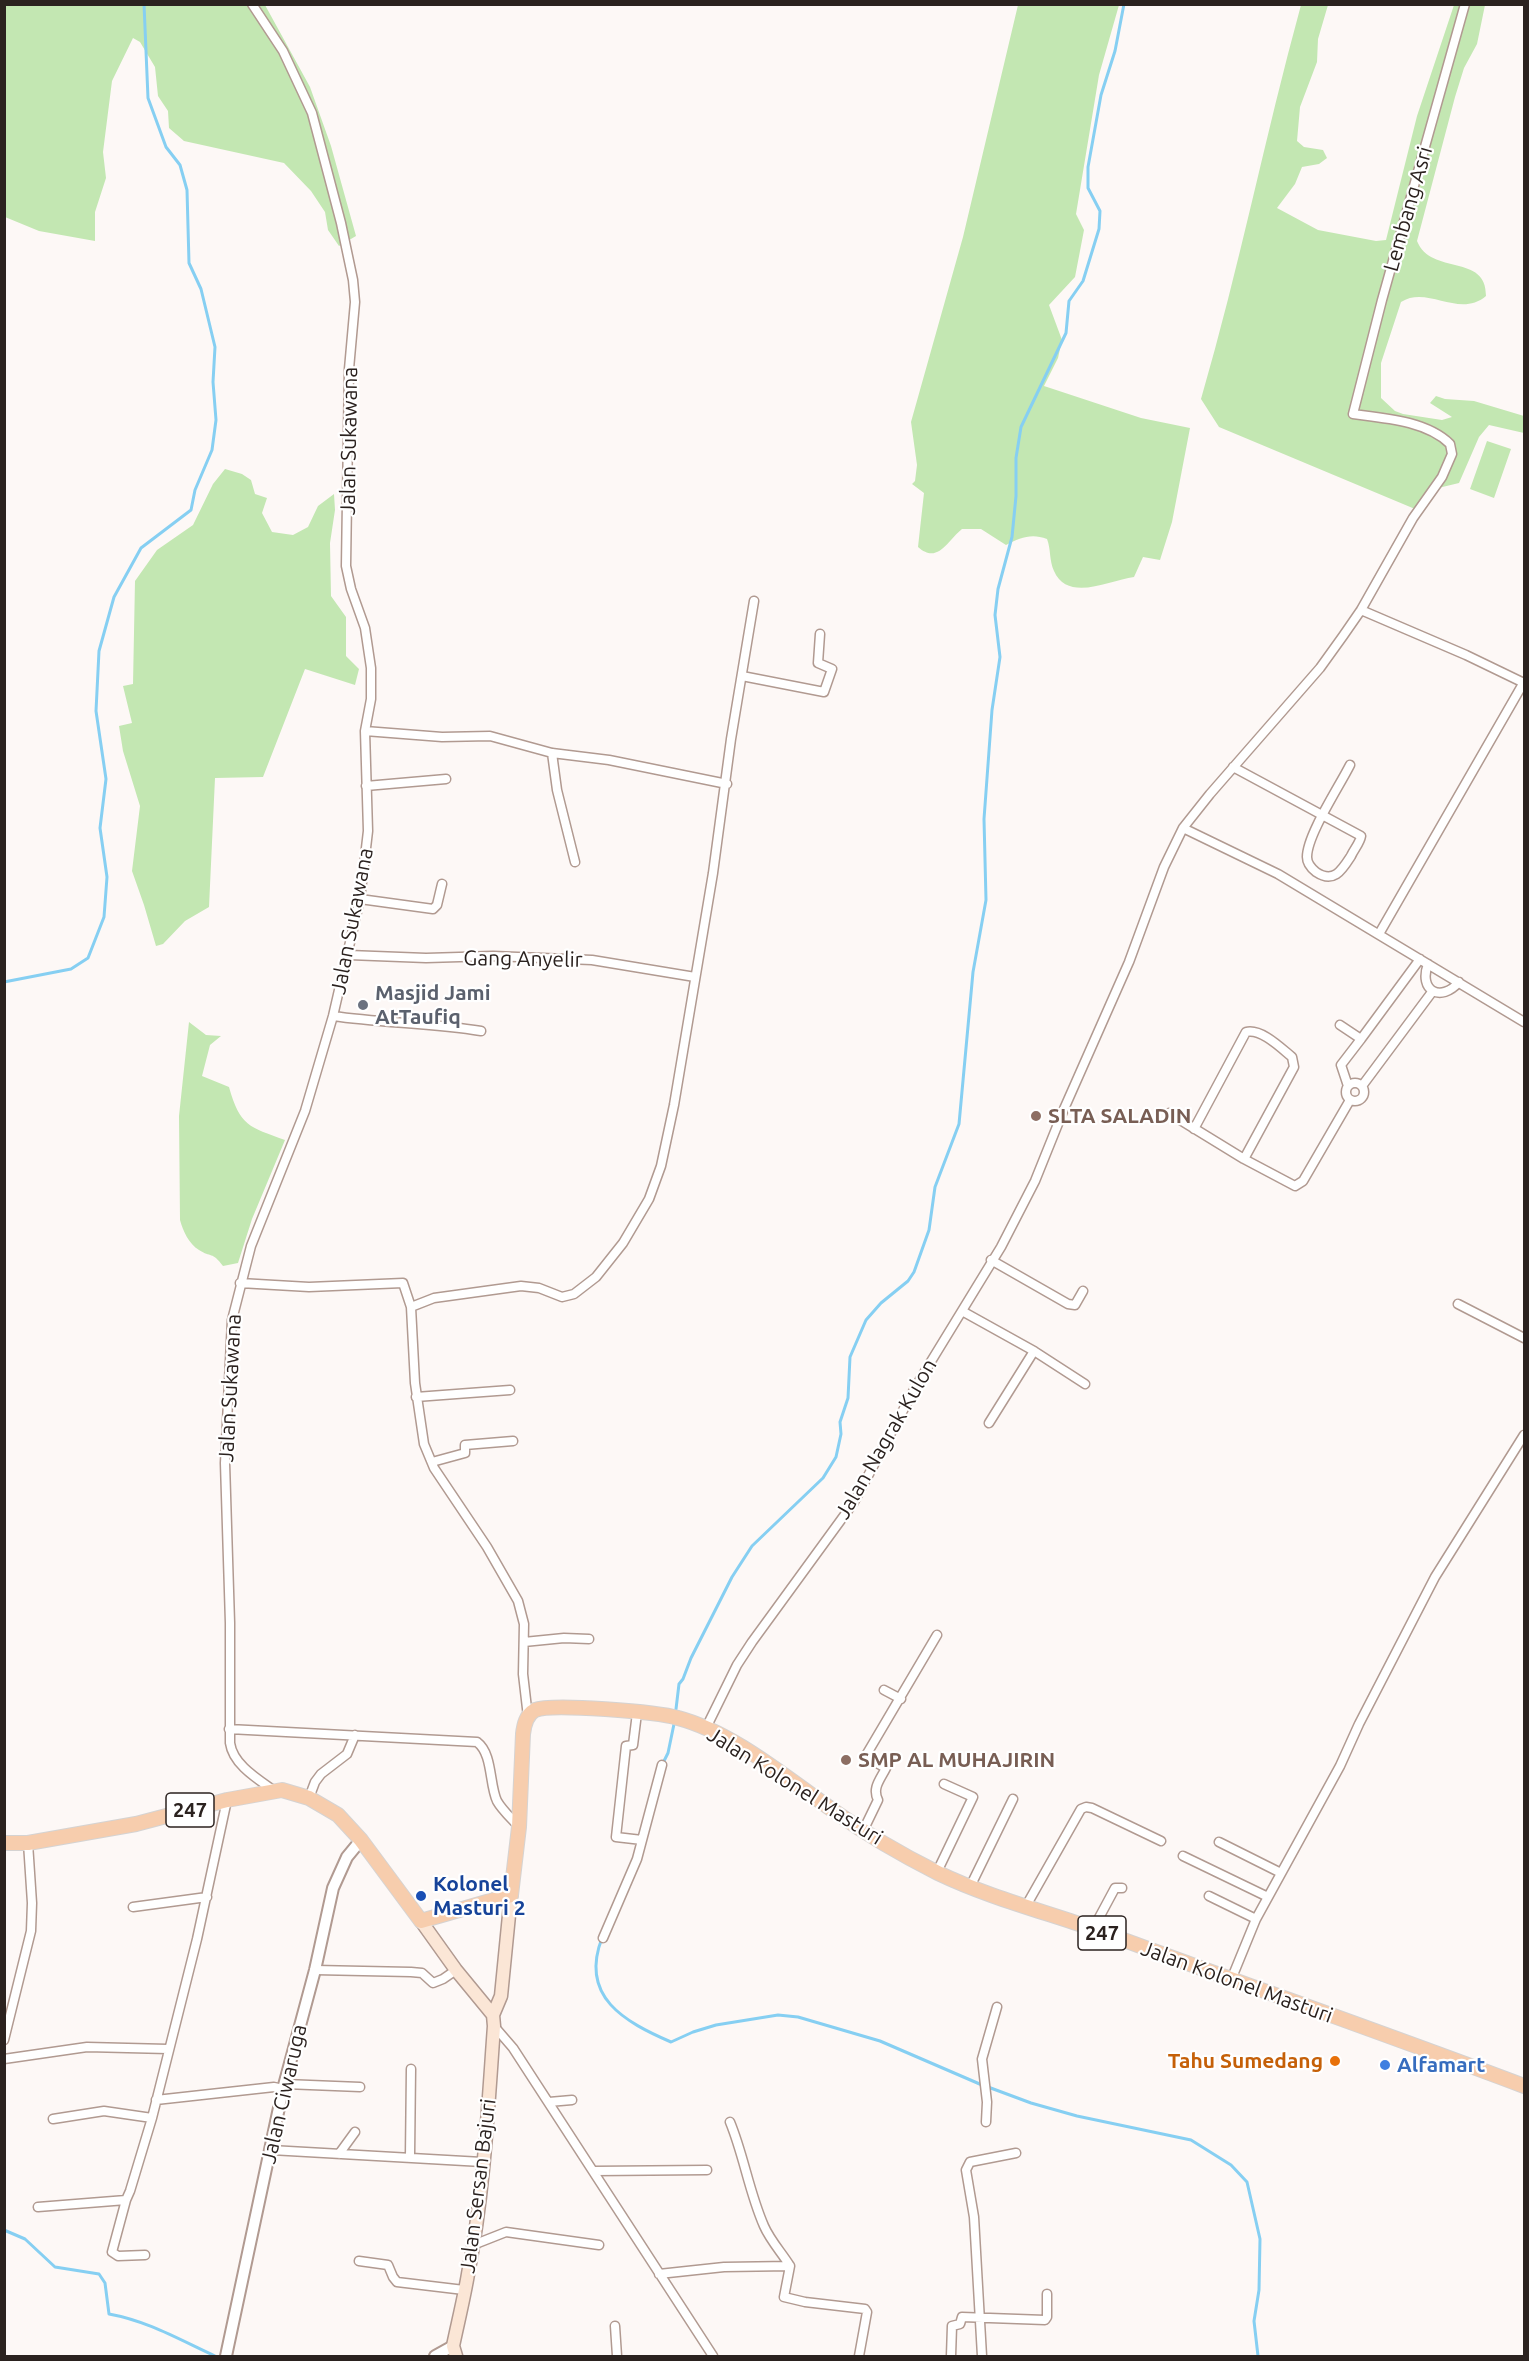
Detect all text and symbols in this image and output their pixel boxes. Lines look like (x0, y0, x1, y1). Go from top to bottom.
street label: Lembang Asri (1378, 144, 1438, 274)
street label: Jalan Sukawana (335, 367, 363, 515)
street label: Jalan Sukawana (325, 846, 379, 996)
street label: Gang Anyelir (463, 945, 583, 973)
place label: Masjid Jami AtTaufiq (375, 980, 490, 1030)
marker: Masjid Jami AtTaufiq (356, 998, 370, 1012)
place label: SLTA SALADIN (1048, 1103, 1191, 1129)
marker: SLTA SALADIN (1029, 1109, 1043, 1123)
street label: Jalan Sukawana (214, 1313, 246, 1463)
street label: Jalan Nagrak Kulon (830, 1354, 942, 1524)
street label: Jalan Kolonel Masturi (703, 1722, 887, 1850)
place label: SMP AL MUHAJIRIN (858, 1747, 1055, 1773)
marker: SMP AL MUHAJIRIN (839, 1753, 853, 1767)
road number: 247 (166, 1793, 214, 1827)
place label: Kolonel Masturi 2 (433, 1871, 526, 1921)
marker: Kolonel Masturi 2 (414, 1889, 428, 1903)
road number: 247 (1078, 1916, 1126, 1950)
street label: Jalan Kolonel Masturi (1138, 1936, 1336, 2028)
street label: Jalan Ciwaruga (256, 2022, 312, 2166)
place label: Tahu Sumedang (1168, 2048, 1323, 2074)
place label: Alfamart (1397, 2052, 1485, 2078)
marker: Tahu Sumedang (1328, 2054, 1342, 2068)
marker: Alfamart (1378, 2058, 1392, 2072)
street label: Jalan Sersan Bajuri (455, 2097, 501, 2275)

